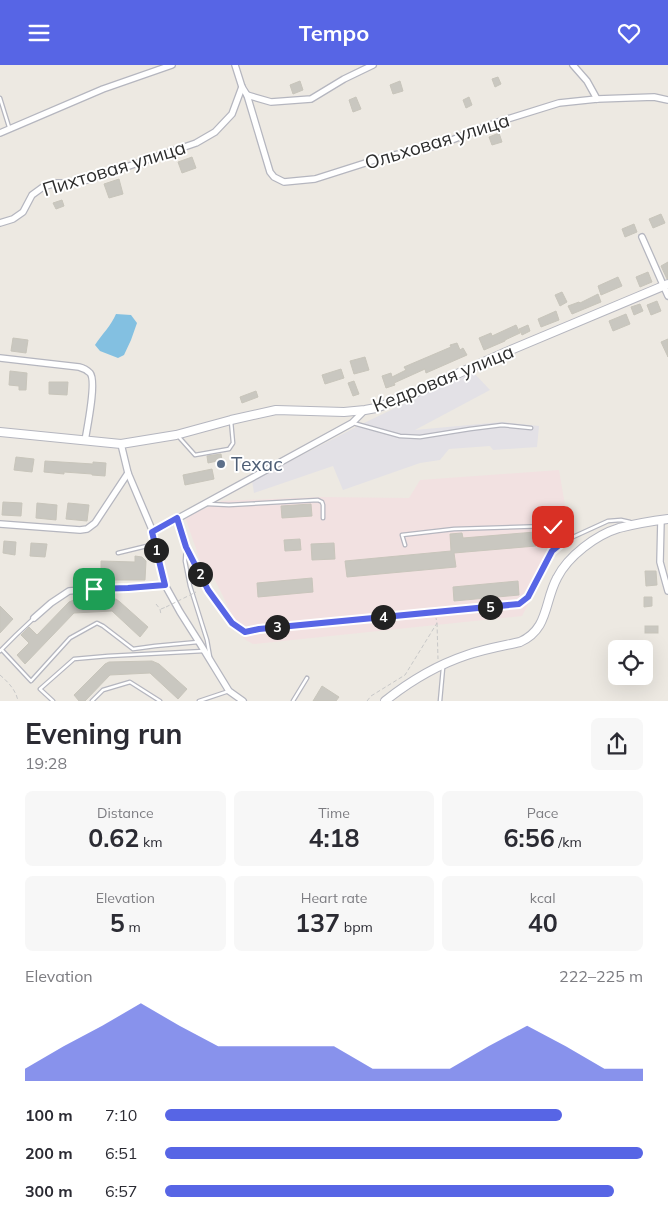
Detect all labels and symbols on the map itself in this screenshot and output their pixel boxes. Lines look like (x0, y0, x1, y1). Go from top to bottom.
street label: Ольховая улица (362, 108, 512, 174)
street label: Пихтовая улица (39, 135, 189, 201)
street label: Кедровая улица (369, 339, 517, 417)
place label: Техас (231, 452, 283, 476)
marker: Техас (215, 458, 227, 470)
pin (532, 506, 574, 548)
pin: 1 (144, 537, 168, 563)
pin: 2 (188, 561, 212, 587)
pin (73, 568, 115, 610)
pin: 5 (478, 595, 502, 619)
pin: 4 (370, 605, 396, 629)
pin: 3 (264, 615, 290, 639)

